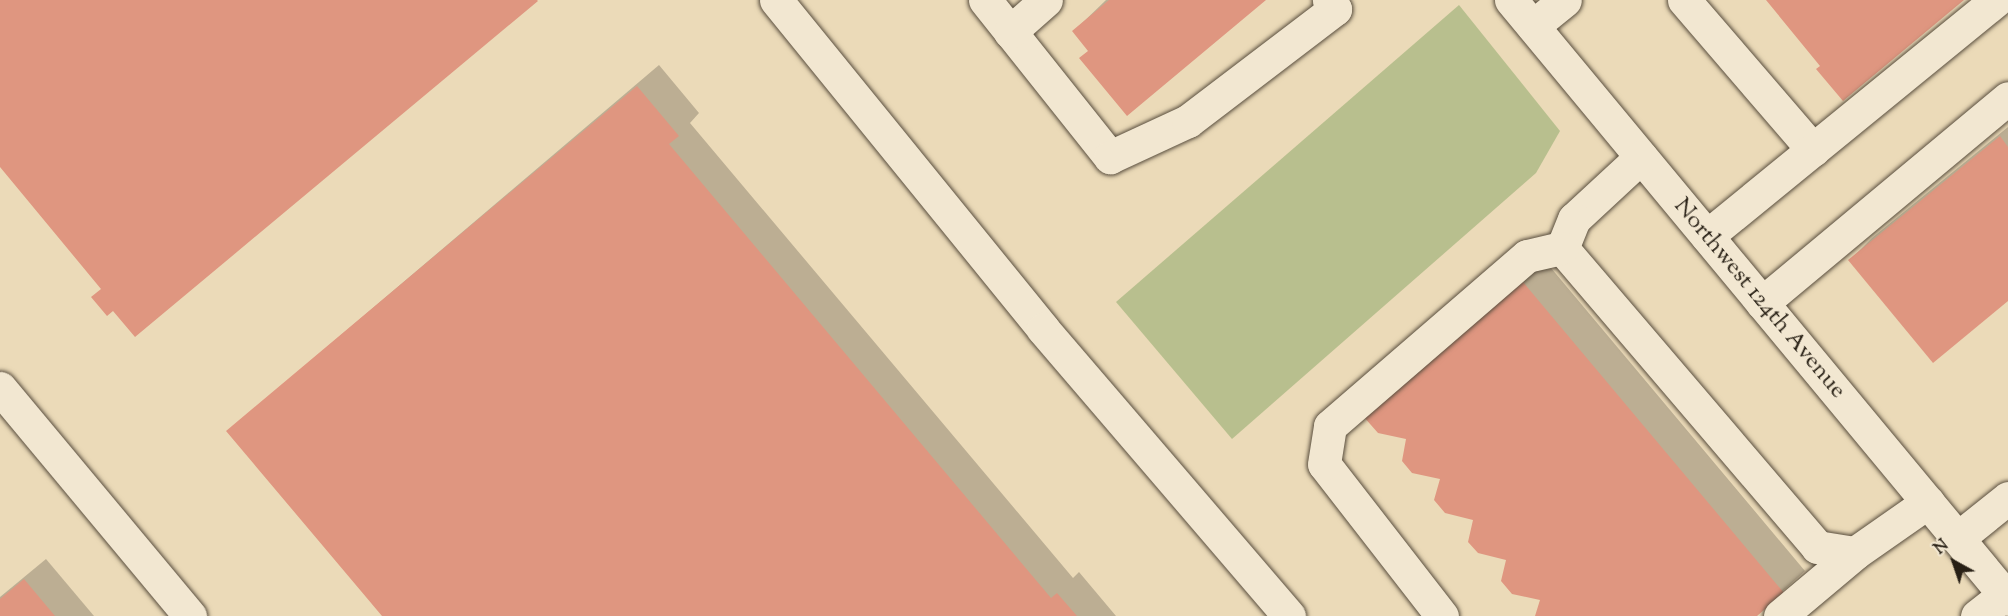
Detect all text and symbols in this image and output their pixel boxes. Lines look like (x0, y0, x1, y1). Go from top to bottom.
street label: Northwest 124th Avenue (1667, 193, 1851, 405)
north arrow (1924, 532, 1984, 592)
text: N (1930, 535, 1954, 561)

